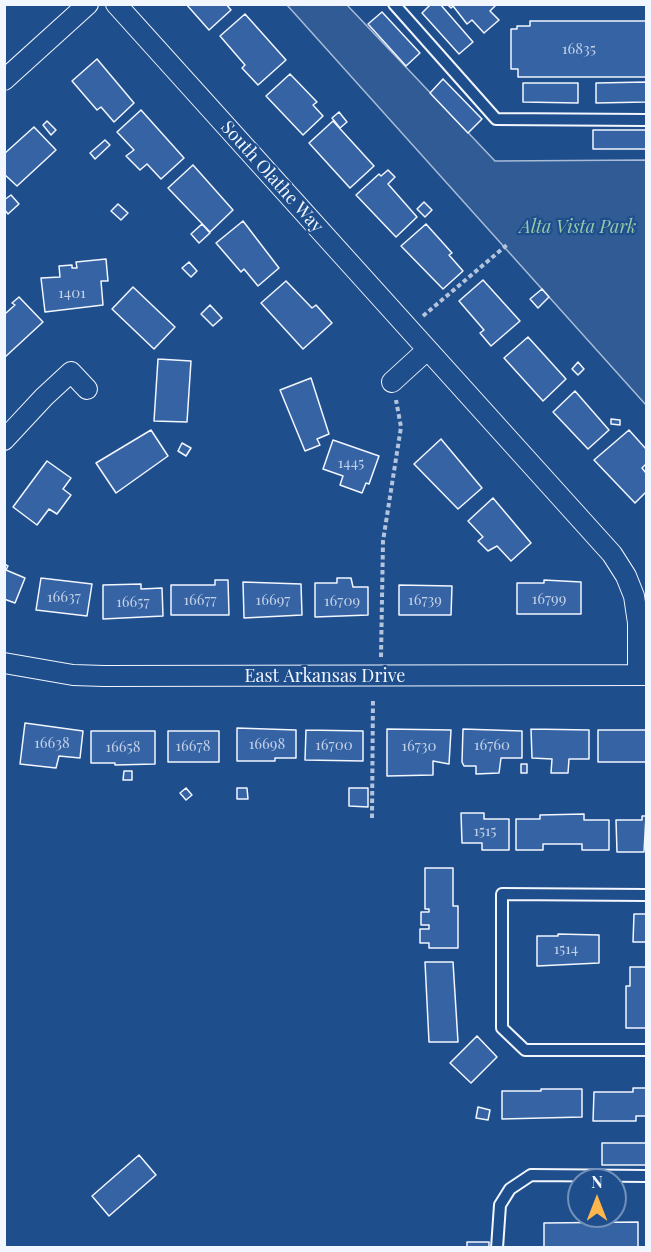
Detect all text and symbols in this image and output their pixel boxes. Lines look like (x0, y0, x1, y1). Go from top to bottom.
house number: 16835 (562, 40, 596, 58)
street label: South Olathe Way (216, 117, 328, 237)
park label: Alta Vista Park (520, 216, 636, 238)
house number: 1401 (58, 284, 86, 302)
house number: 1445 (338, 454, 364, 472)
house number: 16637 (47, 588, 81, 606)
house number: 16799 (532, 590, 566, 608)
house number: 16677 (183, 591, 217, 609)
house number: 16697 (256, 591, 290, 609)
house number: 16739 (408, 591, 442, 609)
house number: 16709 (324, 592, 360, 610)
house number: 16657 (116, 593, 150, 611)
street label: East Arkansas Drive (245, 665, 405, 687)
house number: 16638 (34, 734, 70, 752)
house number: 16698 (249, 735, 285, 753)
house number: 16700 (315, 736, 353, 754)
house number: 16760 (474, 736, 510, 754)
house number: 16678 (176, 737, 210, 755)
house number: 16730 (401, 737, 437, 755)
house number: 16658 (105, 738, 141, 756)
house number: 1515 (473, 822, 497, 840)
house number: 1514 (554, 940, 578, 958)
north arrow (567, 1168, 627, 1228)
text: N (591, 1171, 603, 1192)

